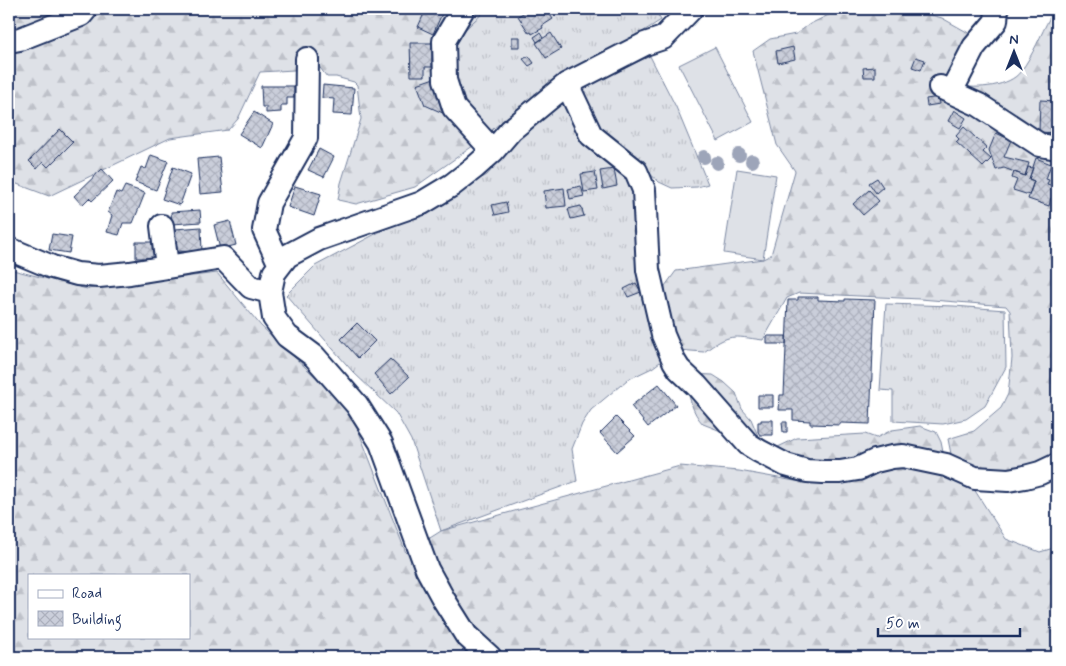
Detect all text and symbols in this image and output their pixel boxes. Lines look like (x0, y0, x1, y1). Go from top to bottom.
north arrow (988, 28, 1038, 78)
text: N (1009, 31, 1019, 49)
legend (28, 574, 190, 638)
text: Road (72, 584, 102, 604)
scale bar (878, 606, 1021, 638)
text: Building (72, 610, 122, 631)
text: 50 m (886, 614, 920, 634)

